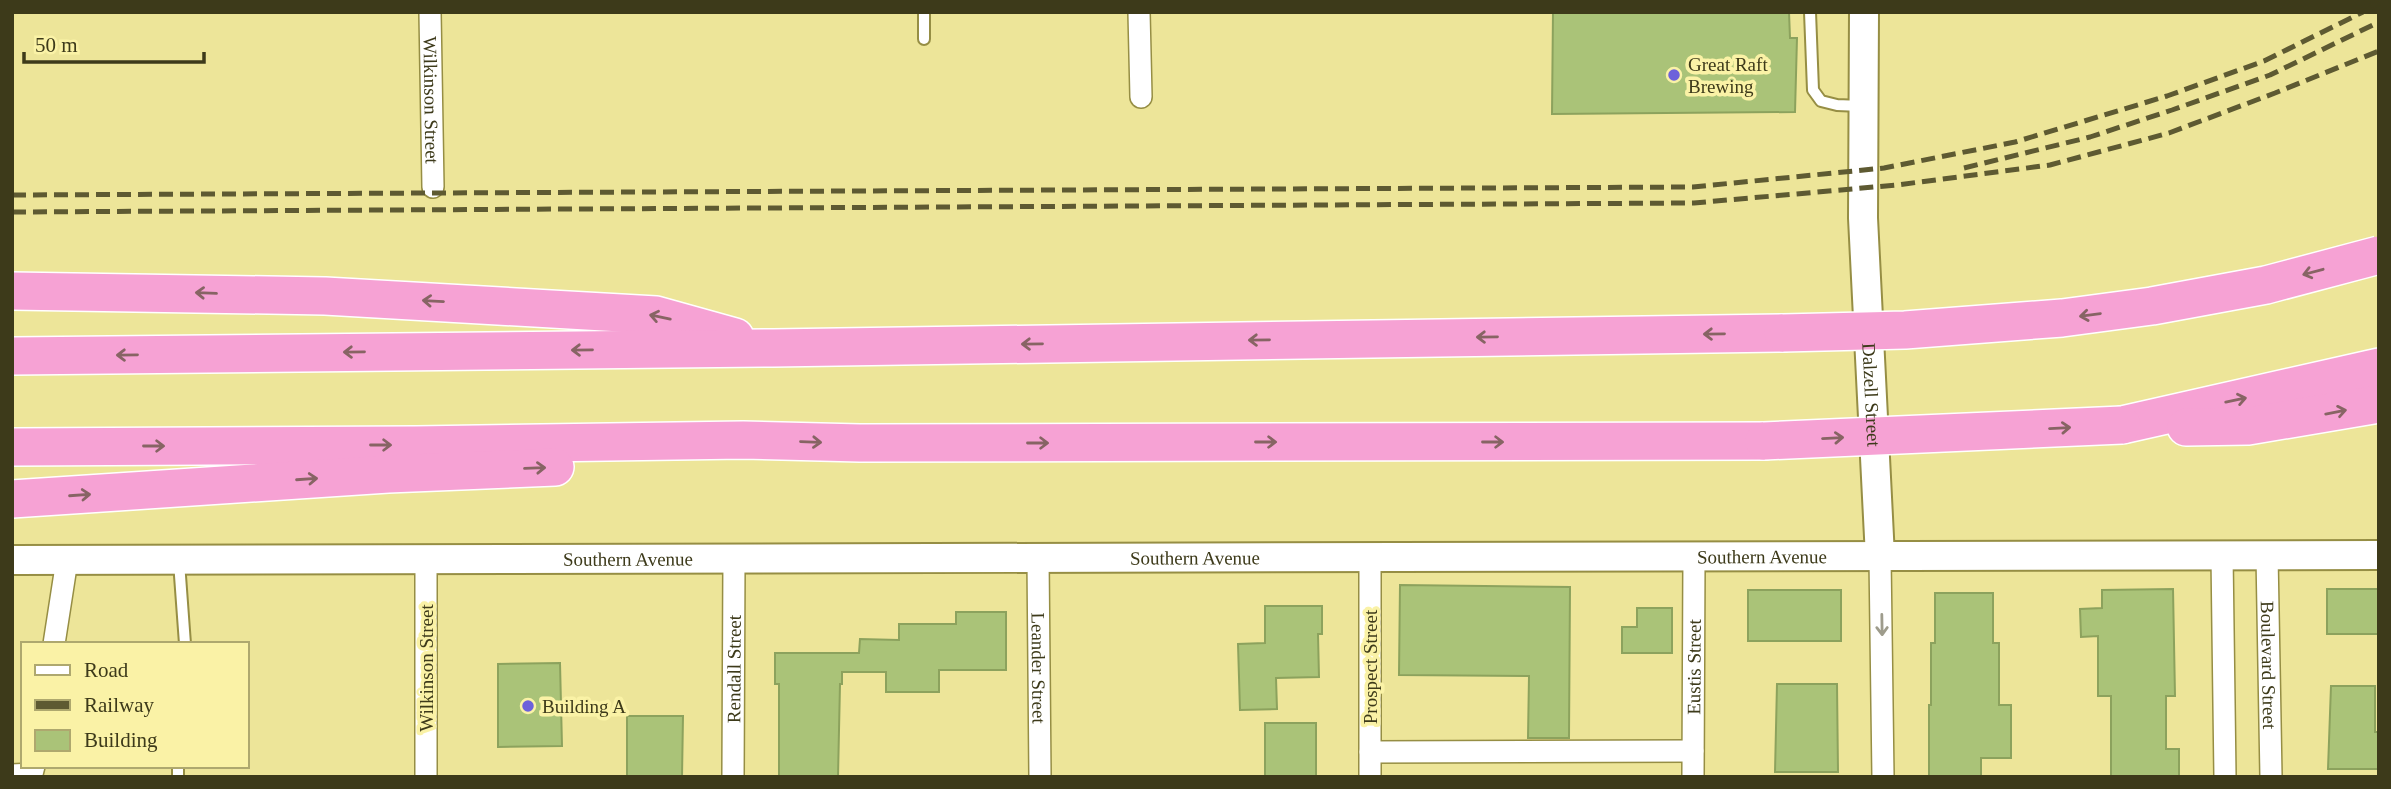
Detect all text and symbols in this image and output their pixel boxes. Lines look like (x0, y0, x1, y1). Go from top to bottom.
scale bar (24, 21, 205, 65)
text: 50 m (35, 33, 78, 57)
street label: Wilkinson Street (420, 36, 443, 165)
place label: Great Raft Brewing (1688, 54, 1768, 97)
marker: Great Raft Brewing (1666, 67, 1682, 83)
one-way arrow (2302, 267, 2324, 280)
one-way arrow (194, 286, 217, 299)
one-way arrow (422, 294, 445, 307)
one-way arrow (2079, 308, 2101, 321)
one-way arrow (649, 309, 672, 323)
one-way arrow (1703, 327, 1726, 340)
one-way arrow (1476, 330, 1499, 344)
one-way arrow (1248, 334, 1271, 347)
one-way arrow (1021, 337, 1044, 351)
street label: Dalzell Street (1859, 342, 1885, 448)
one-way arrow (571, 343, 594, 357)
one-way arrow (343, 345, 366, 359)
one-way arrow (116, 348, 139, 362)
one-way arrow (2224, 393, 2247, 407)
one-way arrow (2324, 405, 2346, 418)
one-way arrow (2048, 421, 2071, 434)
one-way arrow (1821, 431, 1843, 444)
one-way arrow (799, 435, 822, 448)
one-way arrow (1254, 435, 1277, 449)
one-way arrow (1482, 435, 1505, 449)
one-way arrow (1027, 436, 1050, 449)
one-way arrow (370, 438, 393, 452)
one-way arrow (142, 439, 165, 453)
one-way arrow (523, 462, 546, 475)
one-way arrow (296, 472, 318, 485)
one-way arrow (69, 488, 91, 501)
street label: Southern Avenue (1697, 546, 1827, 567)
street label: Southern Avenue (1130, 547, 1260, 568)
street label: Southern Avenue (563, 548, 693, 569)
street label: Boulevard Street (2257, 601, 2281, 730)
street label: Wilkinson Street (416, 604, 437, 732)
street label: Prospect Street (1360, 609, 1381, 724)
street label: Leander Street (1028, 612, 1050, 724)
street label: Rendall Street (723, 614, 744, 723)
one-way arrow (1875, 614, 1888, 637)
street label: Eustis Street (1683, 618, 1704, 715)
legend (21, 642, 248, 768)
text: Road (84, 658, 129, 682)
text: Railway (84, 693, 154, 717)
place label: Building A (542, 696, 626, 717)
marker: Building A (520, 698, 536, 714)
text: Building (84, 728, 158, 752)

